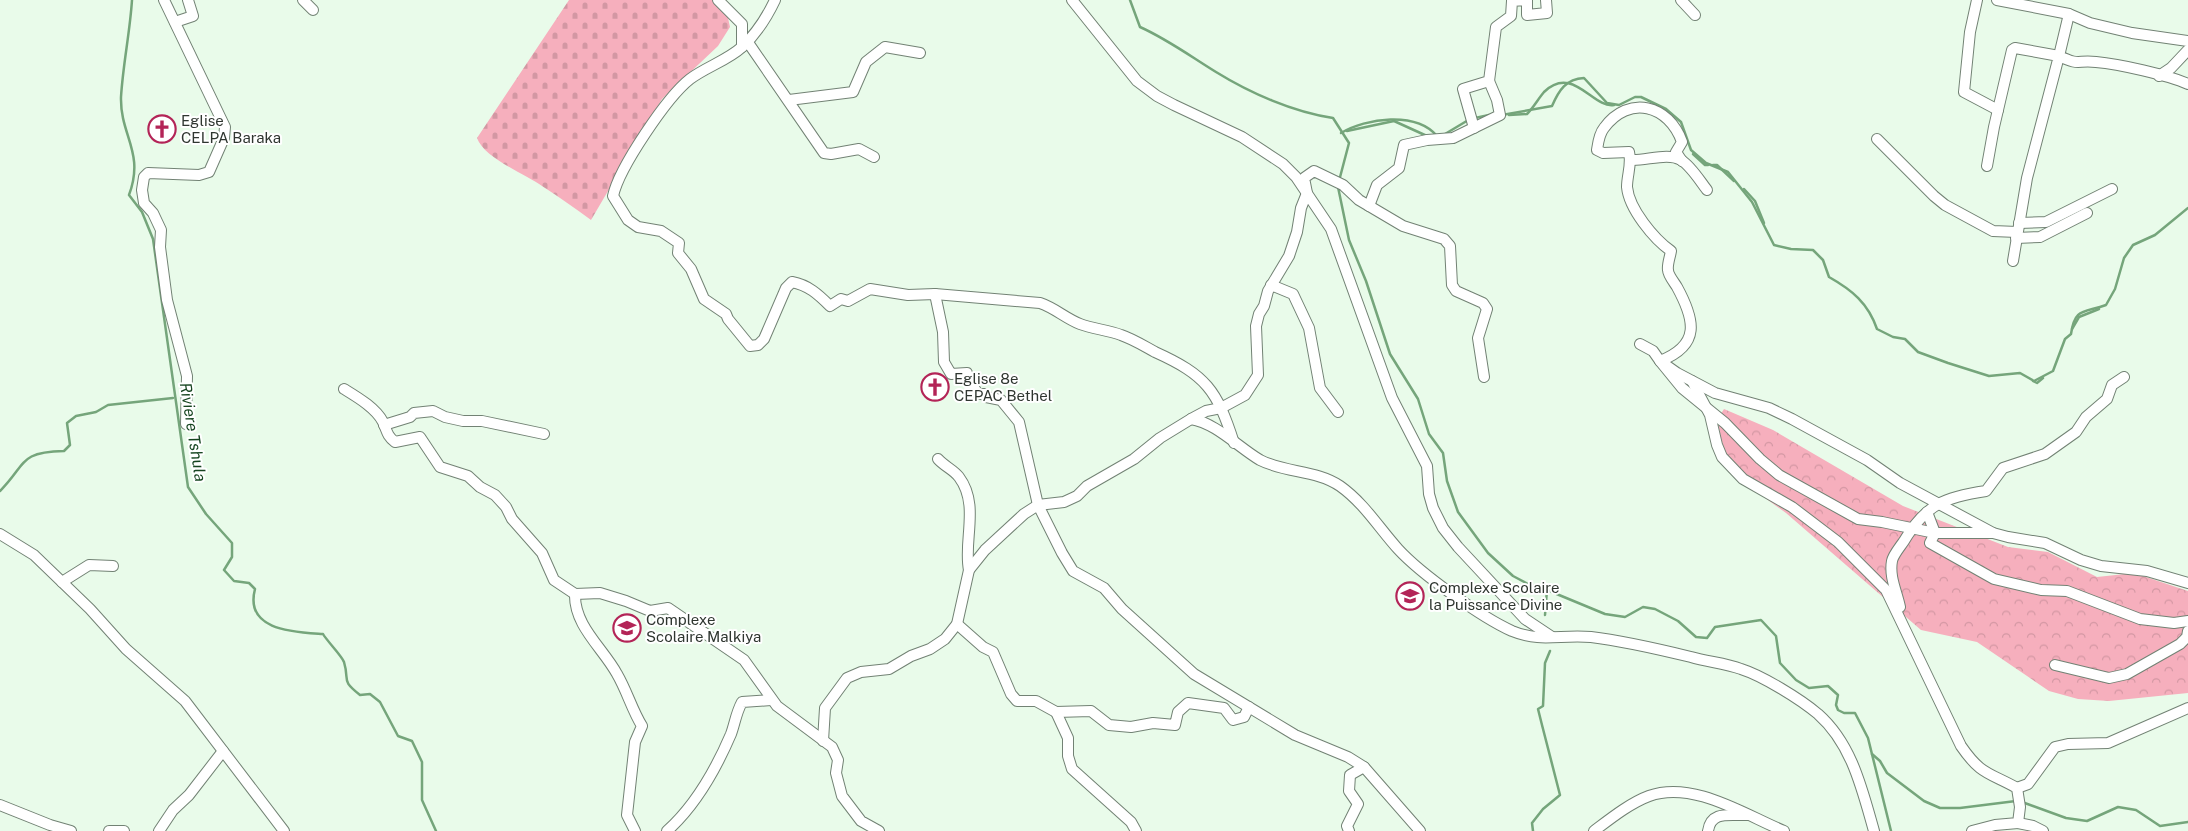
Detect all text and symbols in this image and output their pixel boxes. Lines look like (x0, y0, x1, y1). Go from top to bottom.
place label: Eglise CELPA Baraka (181, 112, 281, 146)
church icon: Eglise CELPA Baraka (147, 114, 177, 144)
place label: Eglise 8e CEPAC Bethel (954, 370, 1052, 404)
church icon: Eglise 8e CEPAC Bethel (920, 372, 950, 402)
water label: Riviere Tshula (176, 381, 210, 483)
place label: Complexe Scolaire la Puissance Divine (1429, 579, 1562, 613)
school or university icon: Complexe Scolaire la Puissance Divine (1395, 581, 1425, 611)
place label: Complexe Scolaire Malkiya (646, 611, 761, 645)
school or university icon: Complexe Scolaire Malkiya (612, 613, 642, 643)

